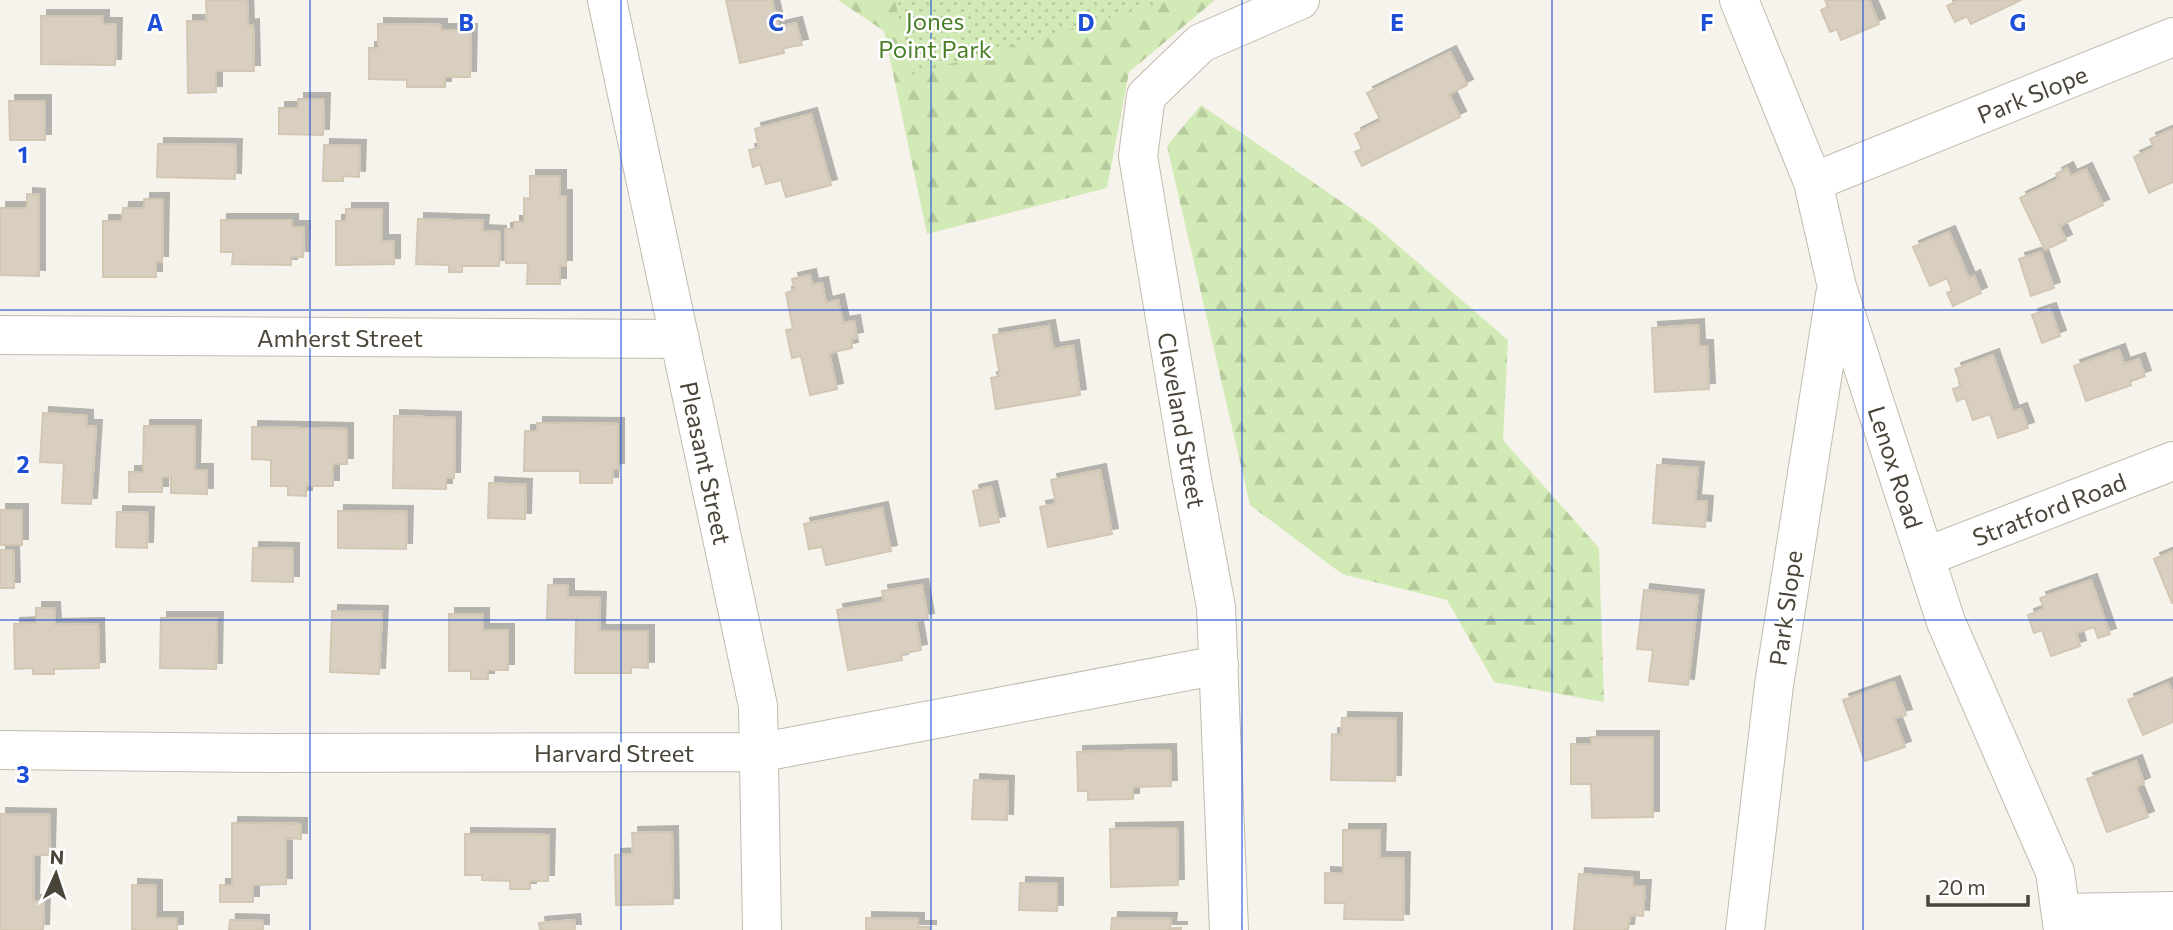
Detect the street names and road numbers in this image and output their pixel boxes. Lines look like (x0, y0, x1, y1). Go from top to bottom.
street label: Park Slope (1973, 59, 2091, 129)
street label: Amherst Street (257, 323, 423, 352)
street label: Cleveland Street (1152, 330, 1212, 510)
street label: Pleasant Street (675, 379, 737, 547)
street label: Lenox Road (1863, 402, 1929, 532)
street label: Stratford Road (1968, 466, 2130, 552)
street label: Park Slope (1763, 548, 1807, 668)
street label: Harvard Street (534, 738, 694, 767)

